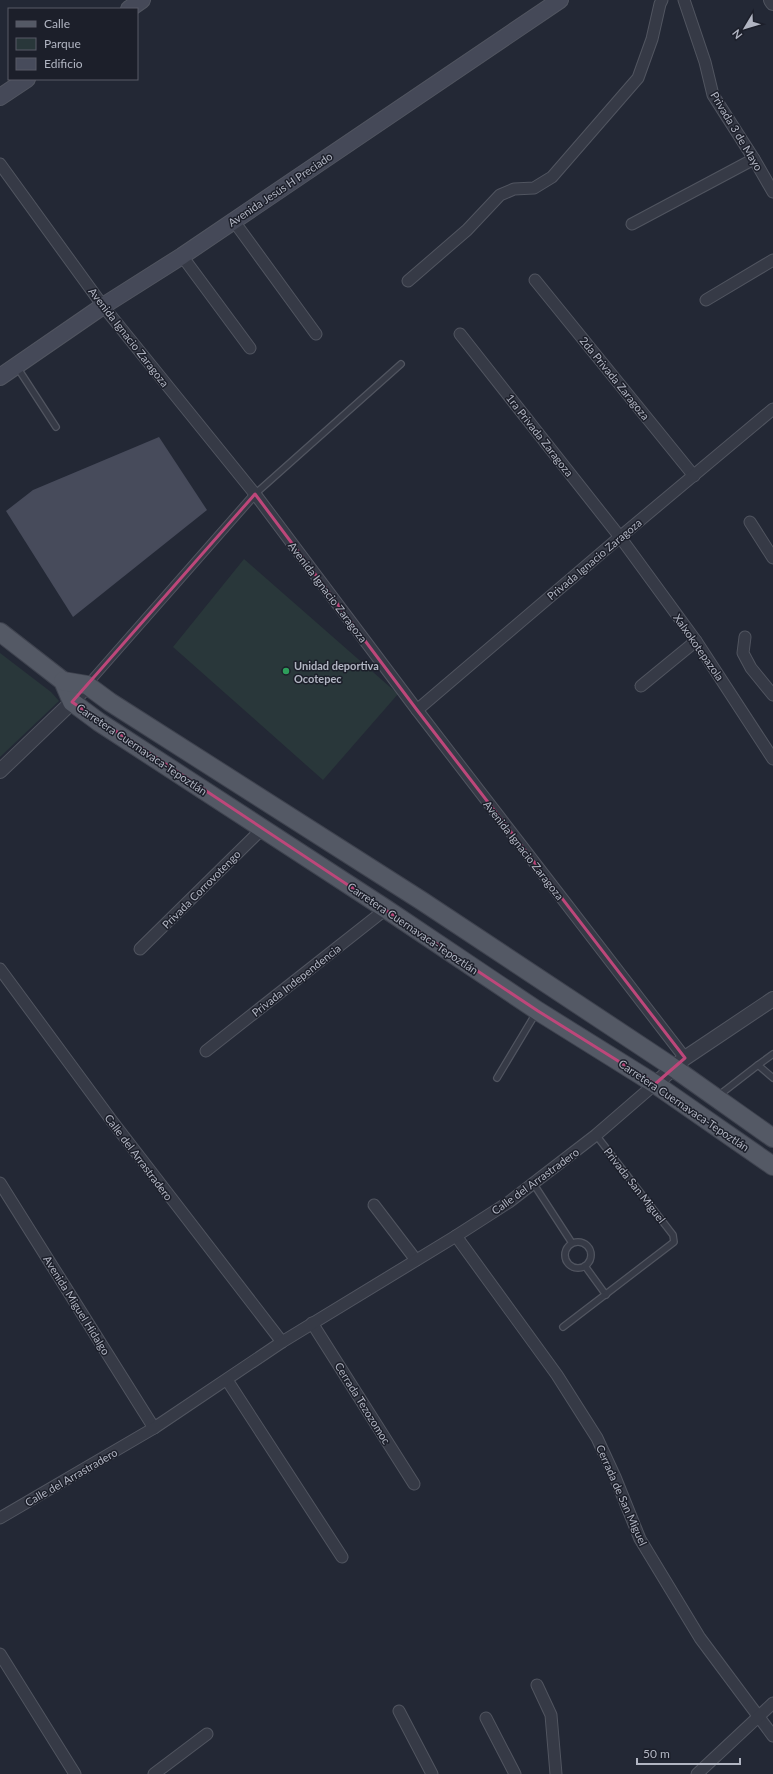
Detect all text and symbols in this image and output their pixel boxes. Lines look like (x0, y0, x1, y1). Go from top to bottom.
legend (8, 8, 138, 80)
north arrow (725, 8, 765, 48)
text: Calle (44, 16, 70, 31)
text: N (729, 27, 744, 42)
text: Parque (44, 36, 81, 51)
text: Edificio (44, 56, 83, 71)
street label: Privada 3 de Mayo (708, 89, 766, 173)
street label: Avenida Jesús H Preciado (225, 149, 335, 229)
street label: Avenida Ignacio Zaragoza (86, 285, 172, 389)
street label: 2da Privada Zaragoza (578, 334, 652, 422)
street label: 1ra Privada Zaragoza (504, 391, 576, 479)
street label: Privada Ignacio Zaragoza (544, 516, 644, 602)
street label: Avenida Ignacio Zaragoza (286, 539, 370, 645)
street label: Xalxokotepazola (671, 611, 727, 683)
place label: Unidad deportiva Ocotepec (294, 659, 379, 685)
marker: Unidad deportiva Ocotepec (281, 666, 291, 676)
street label: Carretera Cuernavaca-Tepoztlán (74, 700, 210, 798)
street label: Avenida Ignacio Zaragoza (481, 798, 567, 902)
street label: Privada Corrovotengo (159, 847, 243, 931)
street label: Carretera Cuernavaca-Tepoztlán (345, 879, 481, 977)
street label: Privada Independencia (249, 941, 343, 1019)
street label: Carretera Cuernavaca-Tepoztlán (616, 1056, 752, 1154)
street label: Calle del Arrastradero (102, 1111, 176, 1203)
street label: Calle del Arrastradero (489, 1145, 581, 1217)
street label: Privada San Miguel (602, 1145, 668, 1225)
street label: Avenida Miguel Hidalgo (41, 1253, 113, 1357)
street label: Cerrada Tezozomoc (333, 1360, 393, 1446)
street label: Cerrada de San Miguel (594, 1443, 650, 1547)
street label: Calle del Arrastradero (22, 1445, 120, 1509)
scale bar (637, 1740, 740, 1766)
text: 50 m (643, 1746, 670, 1761)

